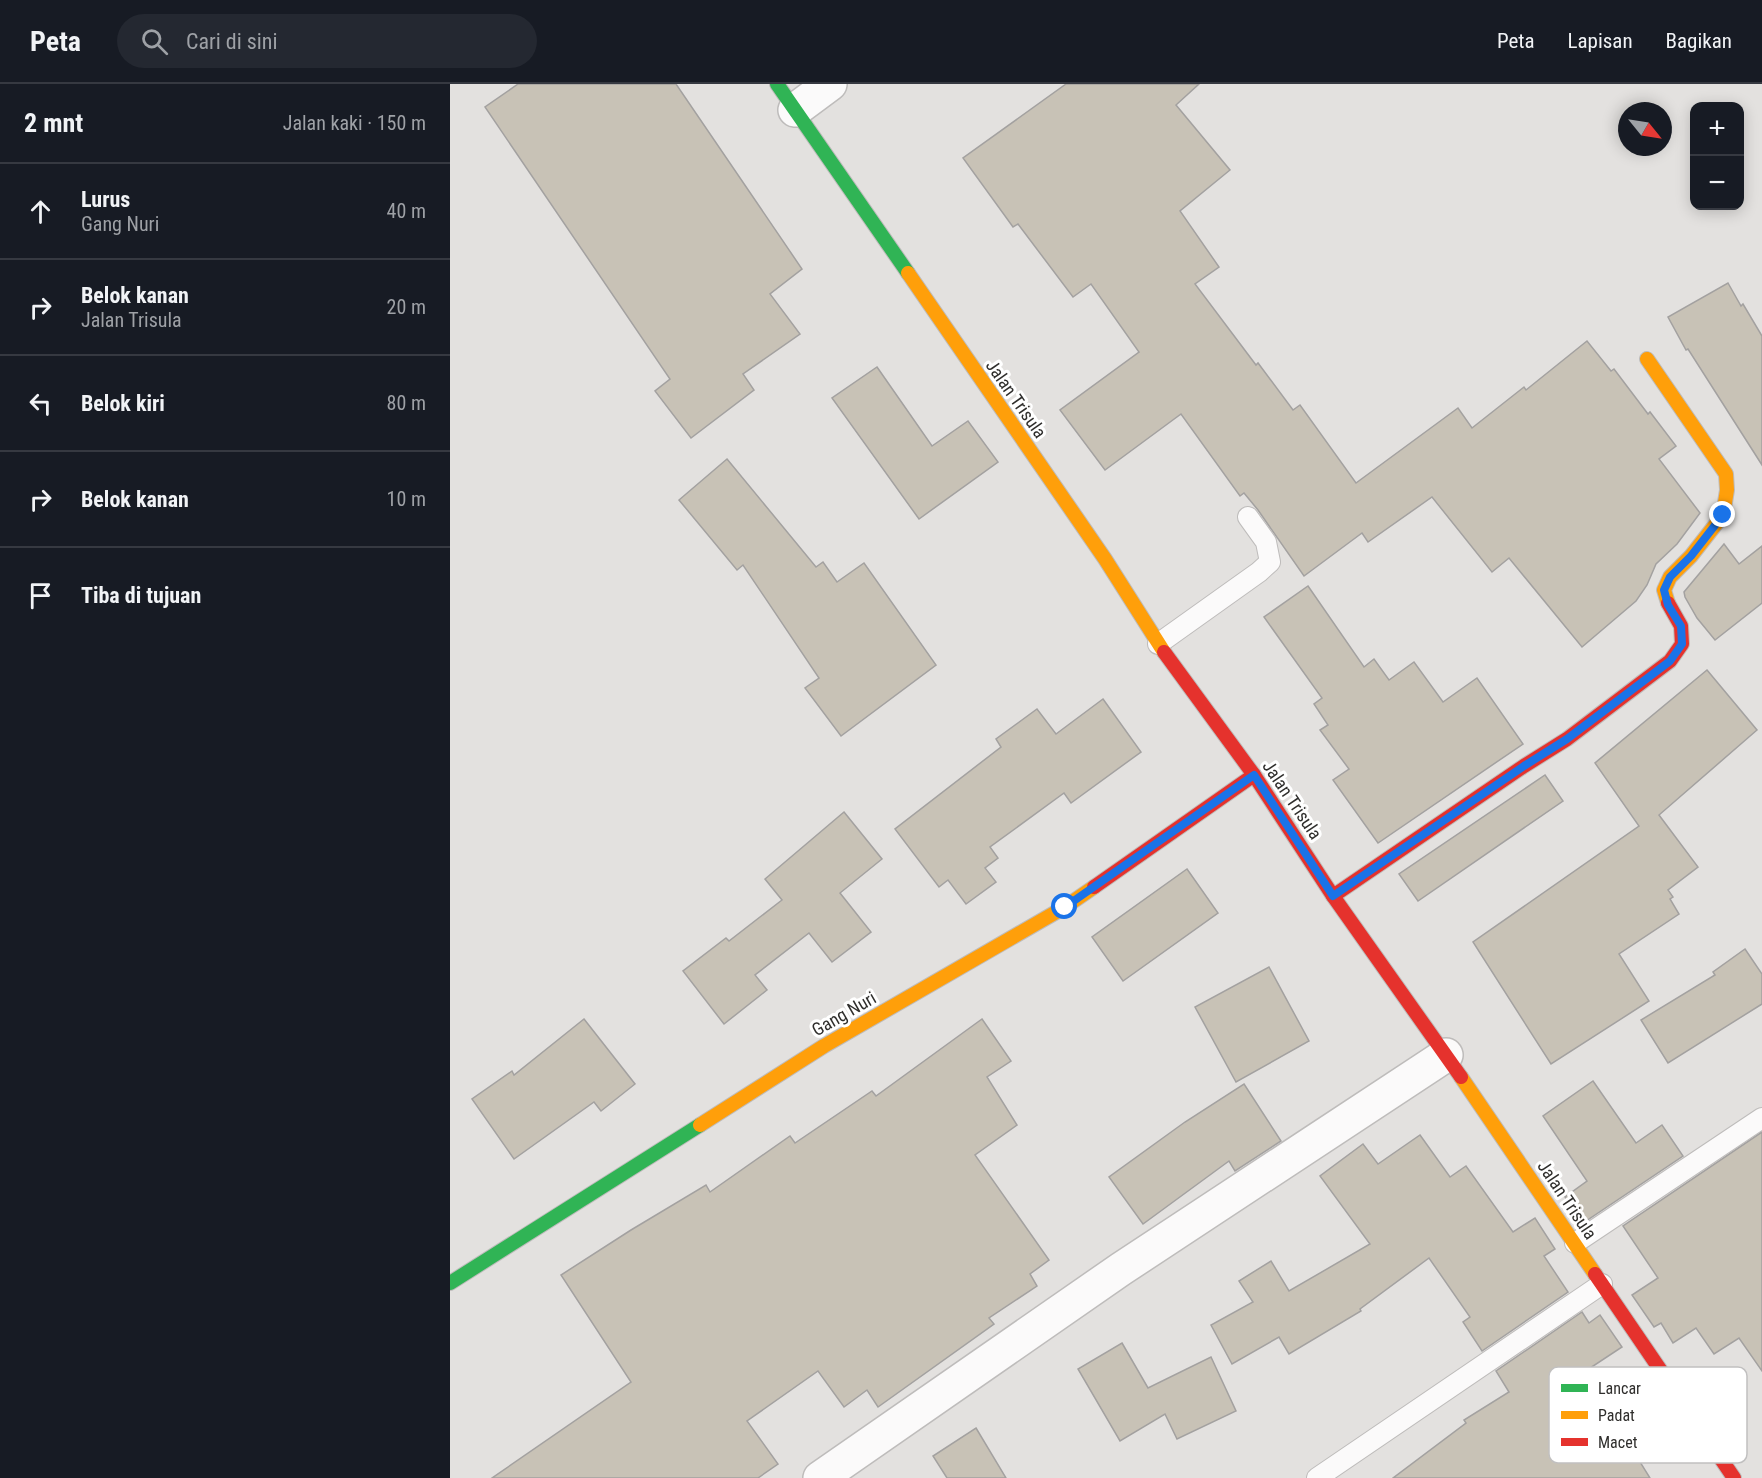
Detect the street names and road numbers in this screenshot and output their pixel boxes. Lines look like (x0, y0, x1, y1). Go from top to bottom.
street label: Jalan Trisula (982, 356, 1051, 442)
street label: Jalan Trisula (1258, 756, 1326, 843)
street label: Gang Nuri (808, 987, 880, 1040)
street label: Jalan Trisula (1533, 1156, 1601, 1243)

